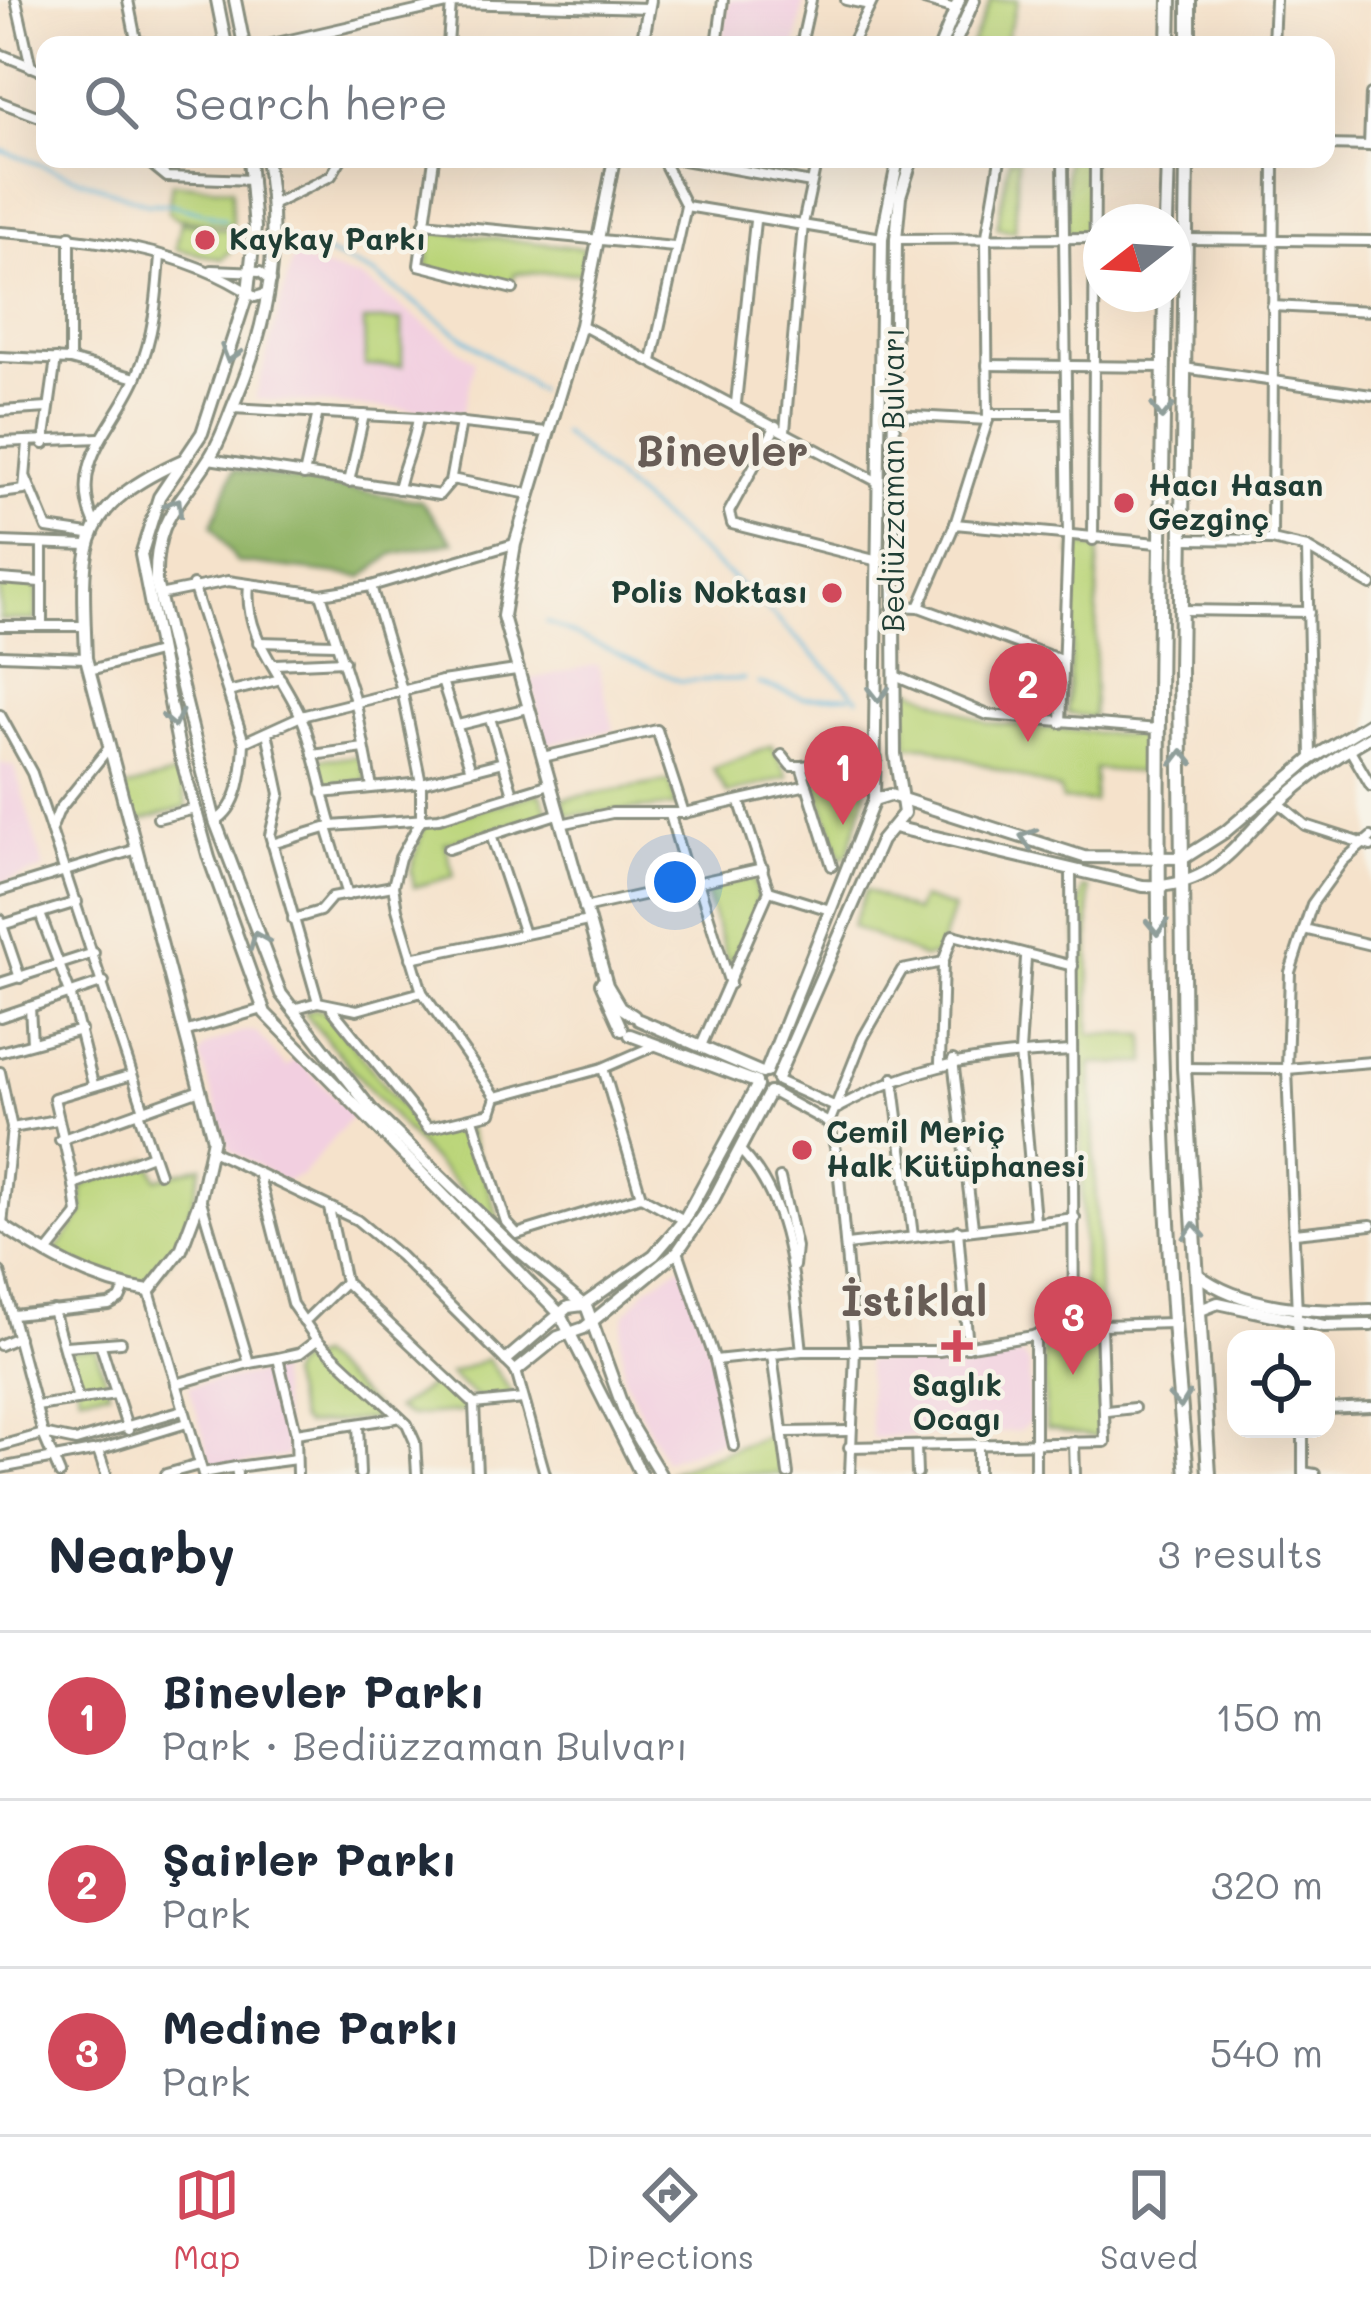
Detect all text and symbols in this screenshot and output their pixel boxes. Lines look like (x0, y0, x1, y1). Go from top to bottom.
search box (36, 36, 1335, 168)
icon: search (78, 69, 144, 135)
text: Search here (174, 73, 448, 131)
north arrow (1083, 204, 1191, 312)
place label: Kaykay Parkı (229, 218, 426, 258)
marker: Kaykay Parkı (192, 227, 218, 253)
street label: Bediüzzaman Bulvarı (872, 328, 912, 632)
one-way arrow (219, 343, 244, 364)
one-way arrow (1149, 402, 1175, 421)
district label: Binevler (636, 422, 808, 477)
place label: Hacı Hasan Gezginç (1148, 464, 1323, 538)
marker: Hacı Hasan Gezginç (1111, 490, 1137, 516)
one-way arrow (161, 497, 183, 519)
place label: Polis Noktası (611, 571, 808, 611)
marker: Polis Noktası (819, 580, 845, 606)
pin: 2 (989, 643, 1067, 742)
one-way arrow (865, 686, 891, 704)
one-way arrow (159, 709, 184, 729)
pin: 1 (804, 726, 882, 825)
one-way arrow (1169, 748, 1195, 767)
one-way arrow (1018, 828, 1039, 853)
your location (645, 852, 705, 912)
one-way arrow (1144, 918, 1170, 937)
one-way arrow (248, 931, 272, 952)
place label: Cemil Meriç Halk Kütüphanesi (826, 1111, 1086, 1185)
marker: Cemil Meriç Halk Kütüphanesi (789, 1137, 815, 1163)
one-way arrow (1181, 1222, 1207, 1241)
district label: İstiklal (841, 1272, 987, 1327)
pin: 3 (1034, 1276, 1112, 1375)
marker: Saglık Ocagı (941, 1330, 973, 1362)
map controls (1227, 1330, 1335, 1438)
button: locate (1227, 1330, 1335, 1438)
place label: Saglık Ocagı (912, 1364, 1002, 1438)
one-way arrow (1167, 1391, 1192, 1410)
text: Nearby (48, 1519, 235, 1586)
text: 3 results (1158, 1527, 1323, 1578)
text: Binevler Parkı (162, 1661, 485, 1719)
text: 1 (78, 1690, 96, 1741)
text: 150 m (1215, 1690, 1323, 1741)
text: Park · Bediüzzaman Bulvarı (162, 1719, 688, 1770)
text: Şairler Parkı (162, 1829, 457, 1887)
text: 2 (76, 1858, 98, 1909)
text: 320 m (1211, 1858, 1323, 1909)
text: Park (162, 1887, 250, 1938)
text: Medine Parkı (162, 1997, 460, 2055)
text: 3 (75, 2026, 99, 2077)
text: 540 m (1210, 2026, 1323, 2077)
text: Park (162, 2055, 250, 2106)
tab: Map (173, 2162, 240, 2277)
tab: Directions (586, 2162, 754, 2277)
tab: Saved (1100, 2162, 1198, 2277)

